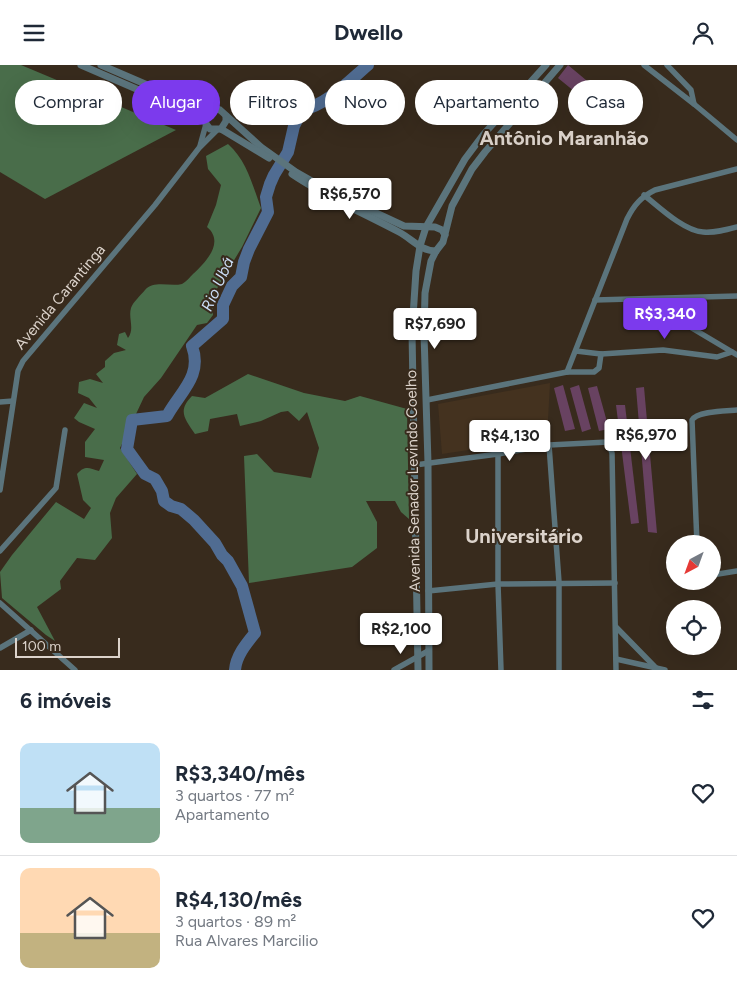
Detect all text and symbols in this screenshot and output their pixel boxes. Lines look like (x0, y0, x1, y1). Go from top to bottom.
icon: menu (20, 19, 48, 47)
text: Dwello (334, 19, 403, 46)
icon: person (689, 19, 717, 47)
chip: Comprar (15, 80, 122, 125)
chip: Alugar (132, 80, 220, 125)
chip: Filtros (230, 80, 315, 125)
chip: Novo (325, 80, 405, 125)
chip: Apartamento (415, 80, 558, 125)
chip: Casa (568, 80, 643, 125)
district label: Antônio Maranhão (479, 126, 649, 150)
pin: R$6,570 (304, 177, 396, 220)
text: R$6,570 (319, 184, 381, 203)
street label: Avenida Carantinga (11, 241, 109, 353)
water label: Rio Ubá (197, 254, 238, 314)
pin: R$3,340 (619, 297, 711, 340)
text: R$3,340 (634, 304, 696, 323)
pin: R$7,690 (389, 307, 481, 350)
text: R$7,690 (404, 314, 466, 333)
street label: Avenida Senador Levindo Coelho (402, 369, 424, 592)
pin: R$4,130 (464, 419, 556, 462)
pin: R$6,970 (600, 419, 692, 461)
text: R$6,970 (615, 425, 677, 444)
text: R$4,130 (480, 426, 540, 445)
district label: Universitário (465, 524, 583, 548)
north arrow (666, 535, 721, 590)
map controls (666, 535, 721, 655)
button: locate (666, 600, 721, 655)
pin: R$2,100 (355, 613, 447, 655)
text: R$2,100 (371, 619, 431, 638)
scale bar (15, 635, 120, 658)
text: 100 m (22, 638, 61, 655)
icon: filters (689, 686, 717, 714)
text: 6 imóveis (20, 688, 111, 713)
text: R$3,340/mês (175, 761, 305, 786)
icon: home (60, 763, 120, 823)
icon: heart (689, 779, 717, 807)
text: 3 quartos · 77 m² (175, 786, 295, 805)
text: Apartamento (175, 805, 270, 824)
text: R$4,130/mês (175, 887, 302, 912)
icon: home (60, 888, 120, 948)
icon: heart (689, 904, 717, 932)
text: 3 quartos · 89 m² (175, 912, 296, 931)
text: Rua Alvares Marcilio (175, 931, 318, 950)

